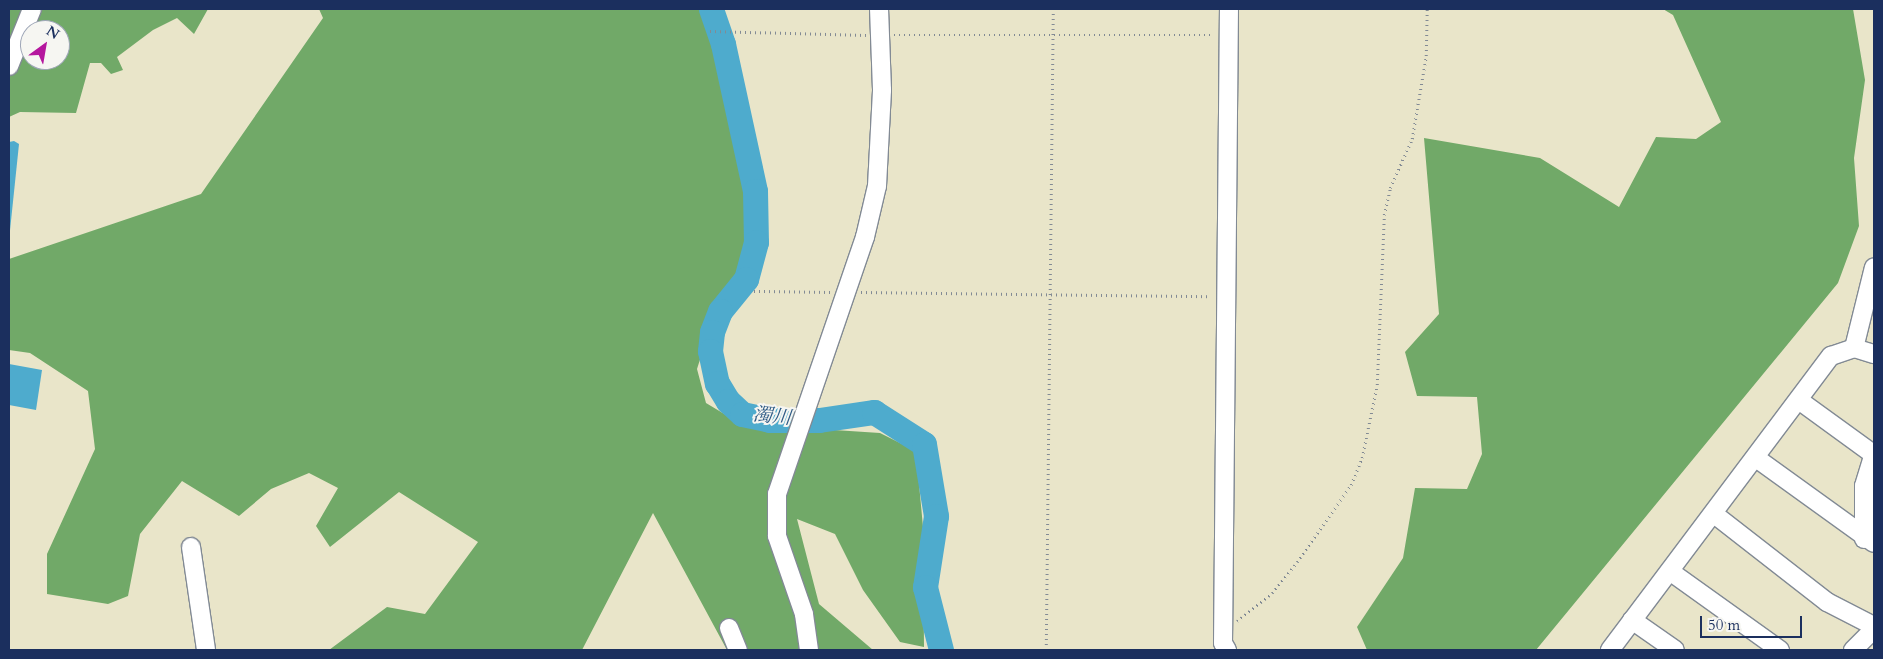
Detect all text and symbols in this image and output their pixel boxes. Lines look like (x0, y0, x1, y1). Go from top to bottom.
north arrow (20, 20, 70, 70)
text: N (42, 21, 63, 44)
water label: 濁川 (752, 404, 792, 430)
scale bar (1703, 606, 1806, 638)
text: 50 m (1708, 615, 1740, 635)

